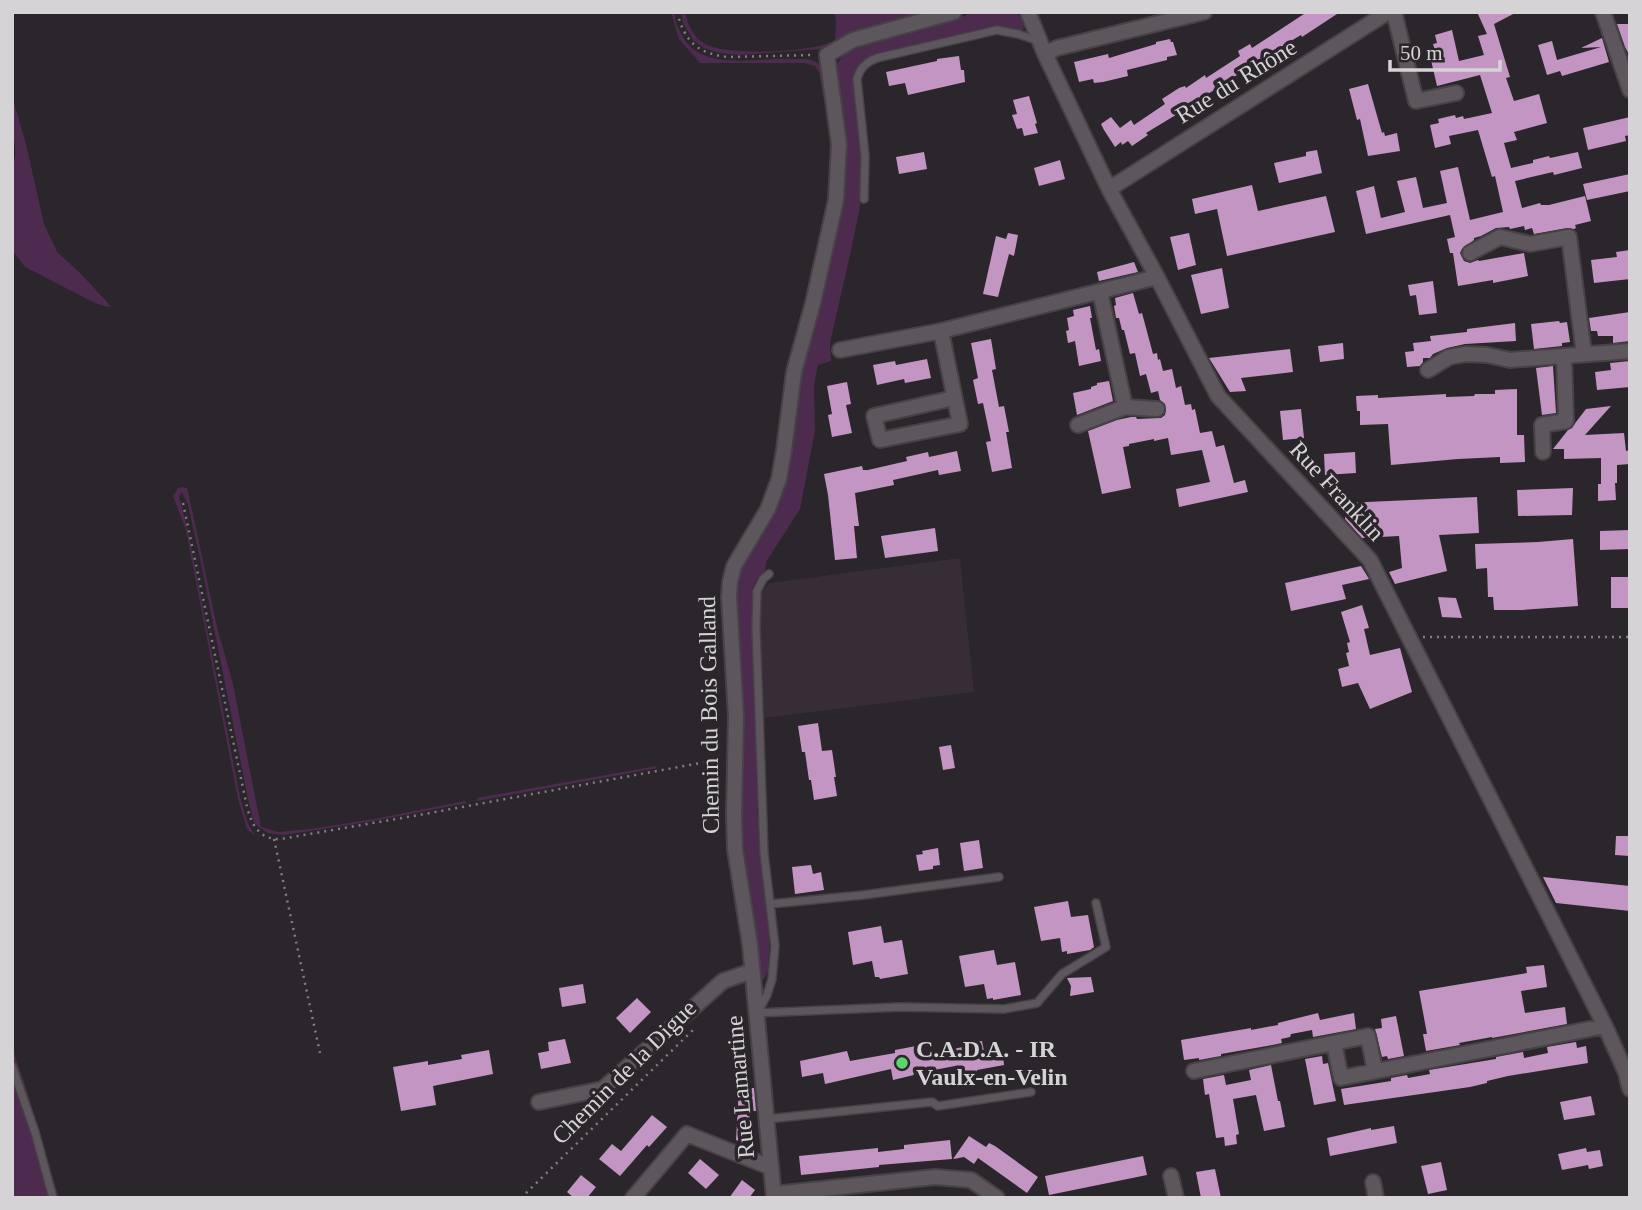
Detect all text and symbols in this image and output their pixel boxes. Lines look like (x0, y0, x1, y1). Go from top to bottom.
scale bar (1390, 28, 1500, 72)
street label: Rue du Rhône (1171, 34, 1301, 128)
text: 50 m (1400, 41, 1443, 65)
street label: Rue Franklin (1285, 436, 1389, 546)
street label: Chemin du Bois Galland (694, 596, 724, 834)
street label: Chemin de la Digue (547, 995, 701, 1149)
street label: Rue Lamartine (721, 1014, 759, 1160)
place label: C.A.D.A. - IR Vaulx-en-Velin (916, 1036, 1068, 1090)
marker: C.A.D.A. - IR Vaulx-en-Velin (894, 1055, 910, 1071)

